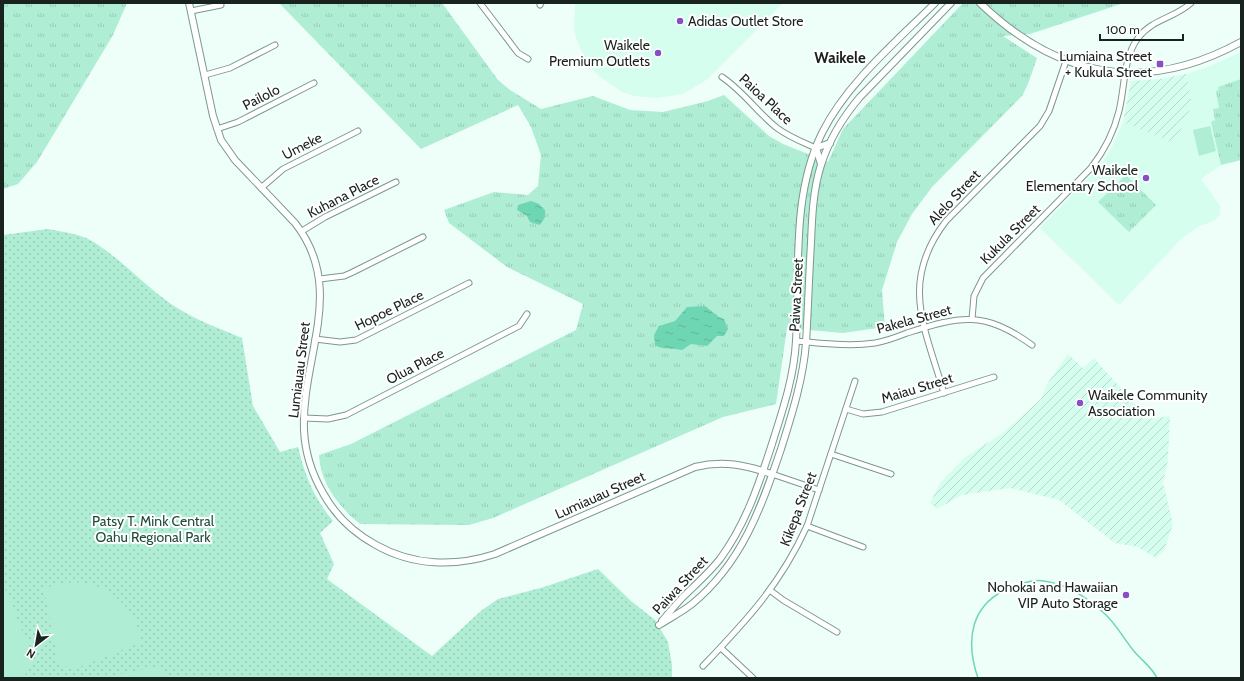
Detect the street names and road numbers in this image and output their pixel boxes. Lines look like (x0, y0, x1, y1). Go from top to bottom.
street label: Paioa Place (736, 70, 796, 128)
street label: Pailolo (239, 80, 283, 114)
street label: Umeke (279, 128, 325, 164)
street label: Alelo Street (924, 165, 984, 228)
street label: Kuhana Place (304, 170, 382, 222)
street label: Kukula Street (976, 200, 1044, 268)
street label: Paiwa Street (785, 258, 807, 332)
street label: Hopoe Place (352, 286, 426, 334)
street label: Pakela Street (875, 300, 954, 338)
street label: Lumiauau Street (284, 321, 314, 419)
street label: Olua Place (383, 344, 447, 388)
street label: Maiau Street (879, 368, 955, 407)
street label: Lumiauau Street (552, 467, 648, 523)
street label: Kikepa Street (776, 469, 820, 549)
street label: Paiwa Street (648, 552, 712, 618)

